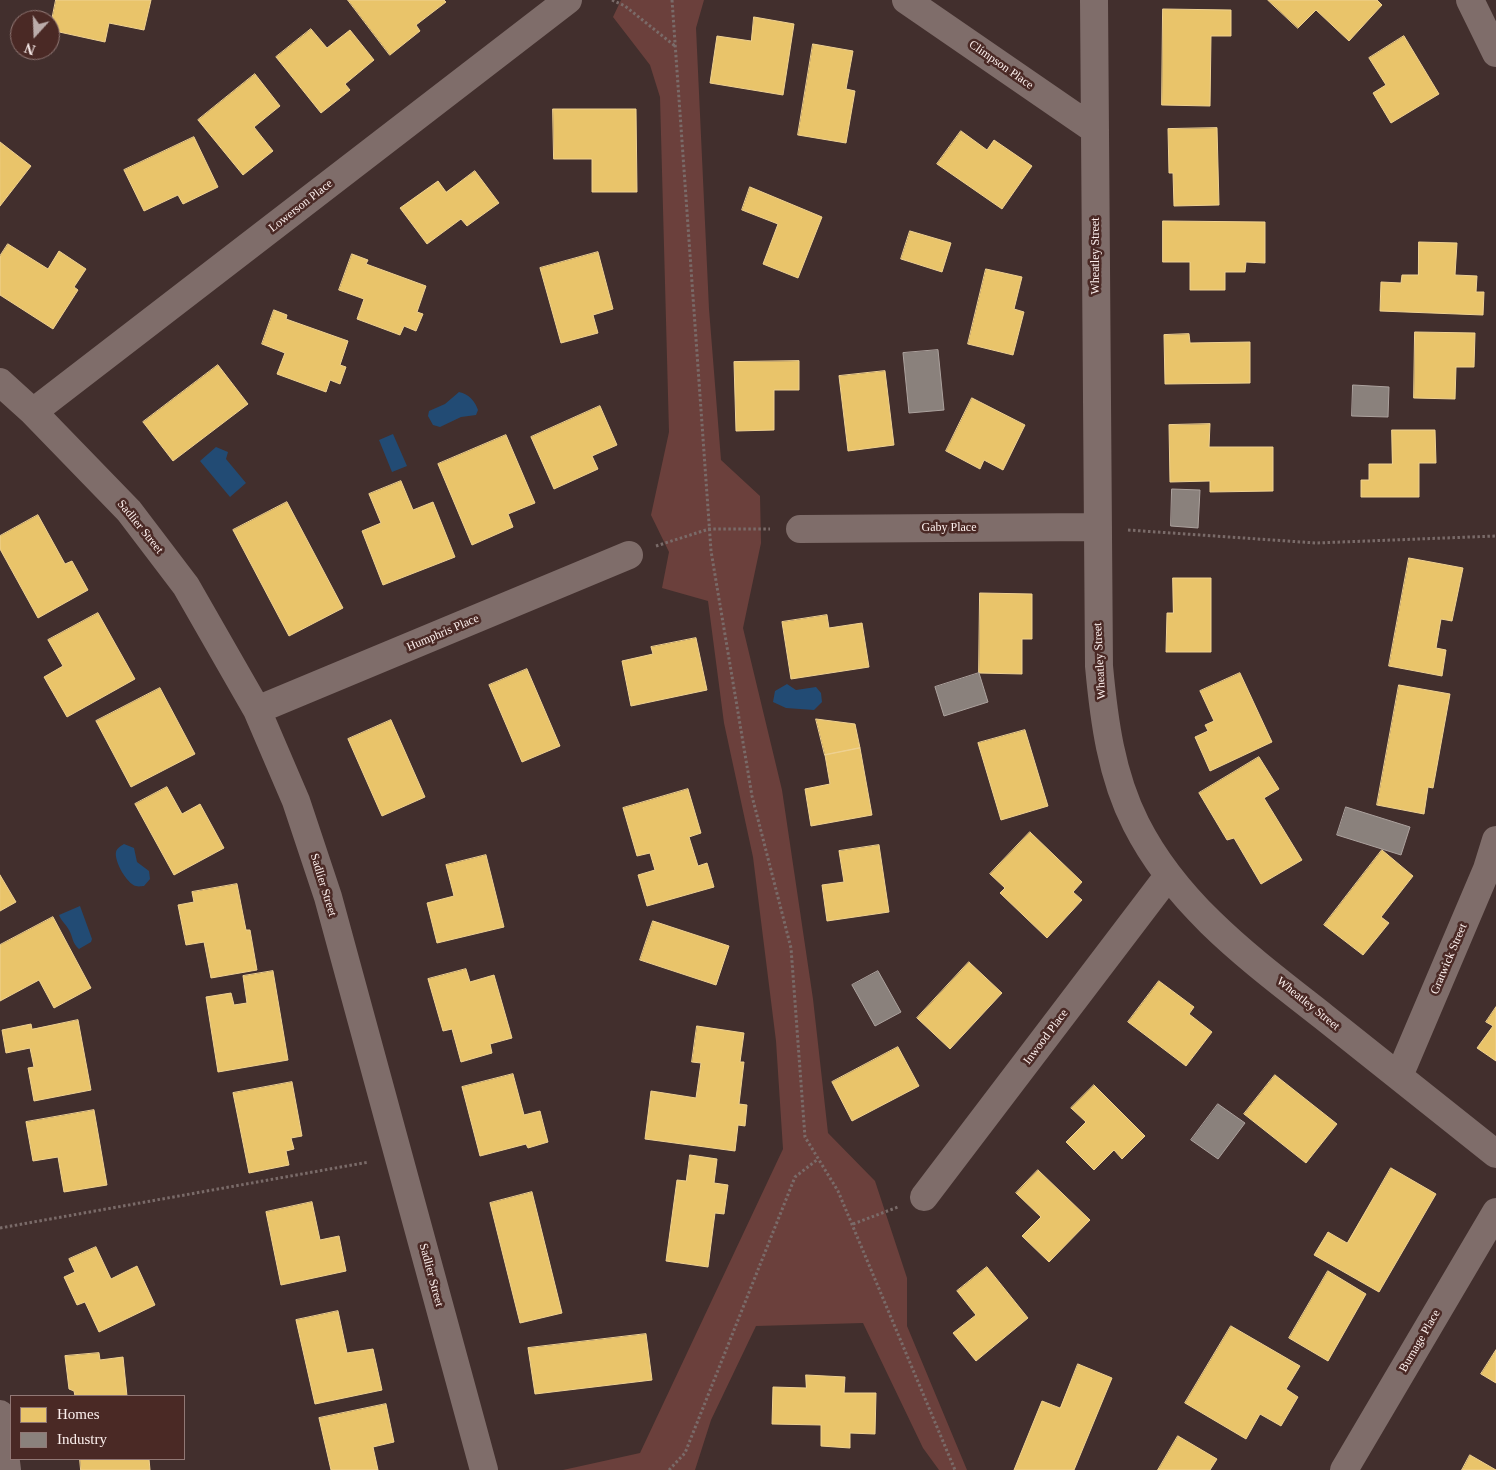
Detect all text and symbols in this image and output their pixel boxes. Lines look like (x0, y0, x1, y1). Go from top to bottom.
north arrow (10, 10, 60, 60)
street label: Climpson Place (966, 37, 1036, 93)
text: N (23, 40, 37, 57)
street label: Lowerson Place (266, 177, 336, 235)
street label: Wheatley Street (1089, 218, 1103, 294)
street label: Sadlier Street (114, 497, 166, 557)
street label: Gaby Place (922, 521, 976, 535)
street label: Humphris Place (405, 611, 481, 655)
street label: Wheatley Street (1091, 622, 1109, 700)
street label: Sadlier Street (307, 852, 339, 918)
street label: Gratwick Street (1428, 921, 1470, 997)
street label: Wheatley Street (1274, 974, 1342, 1034)
street label: Inwood Place (1020, 1006, 1072, 1068)
street label: Sadlier Street (416, 1242, 446, 1308)
street label: Burnage Place (1396, 1307, 1444, 1375)
legend (10, 1395, 185, 1460)
text: Homes (57, 1406, 100, 1422)
text: Industry (57, 1431, 107, 1447)

